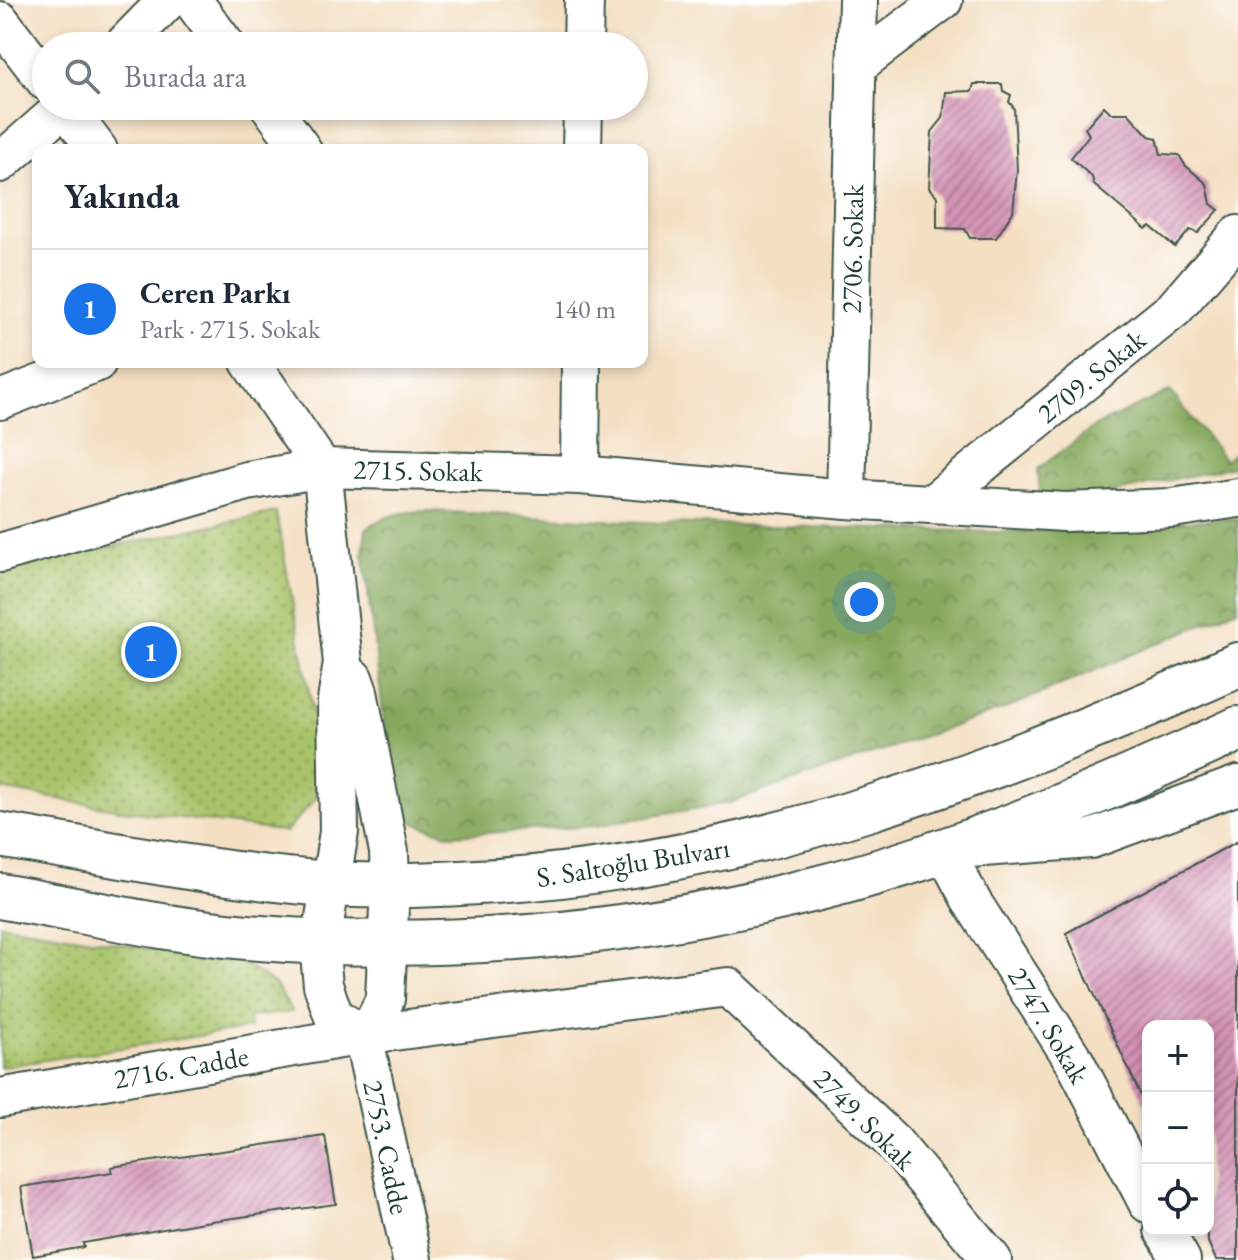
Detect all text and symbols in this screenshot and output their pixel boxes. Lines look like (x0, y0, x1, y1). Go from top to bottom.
search box (32, 32, 648, 120)
icon: search (60, 54, 104, 98)
text: Burada ara (124, 57, 247, 96)
text: Yakında (64, 174, 180, 218)
street label: 2706. Sokak (833, 183, 871, 314)
text: Ceren Parkı (140, 273, 291, 312)
text: 1 (83, 292, 97, 326)
text: 140 m (553, 292, 616, 326)
text: Park · 2715. Sokak (140, 312, 320, 346)
street label: 2709. Sokak (1029, 321, 1153, 431)
street label: 2715. Sokak (353, 451, 484, 489)
your location (844, 582, 884, 622)
pin: 1 (125, 622, 177, 682)
street label: S. Saltoğlu Bulvarı (534, 829, 732, 895)
street label: 2747. Sokak (1000, 960, 1098, 1091)
map controls (1142, 1020, 1214, 1236)
button: + (1142, 1020, 1214, 1092)
street label: 2716. Cadde (111, 1037, 251, 1097)
street label: 2749. Sokak (806, 1060, 924, 1178)
street label: 2753. Cadde (355, 1077, 419, 1217)
button: − (1142, 1092, 1214, 1164)
button: locate (1142, 1164, 1214, 1236)

